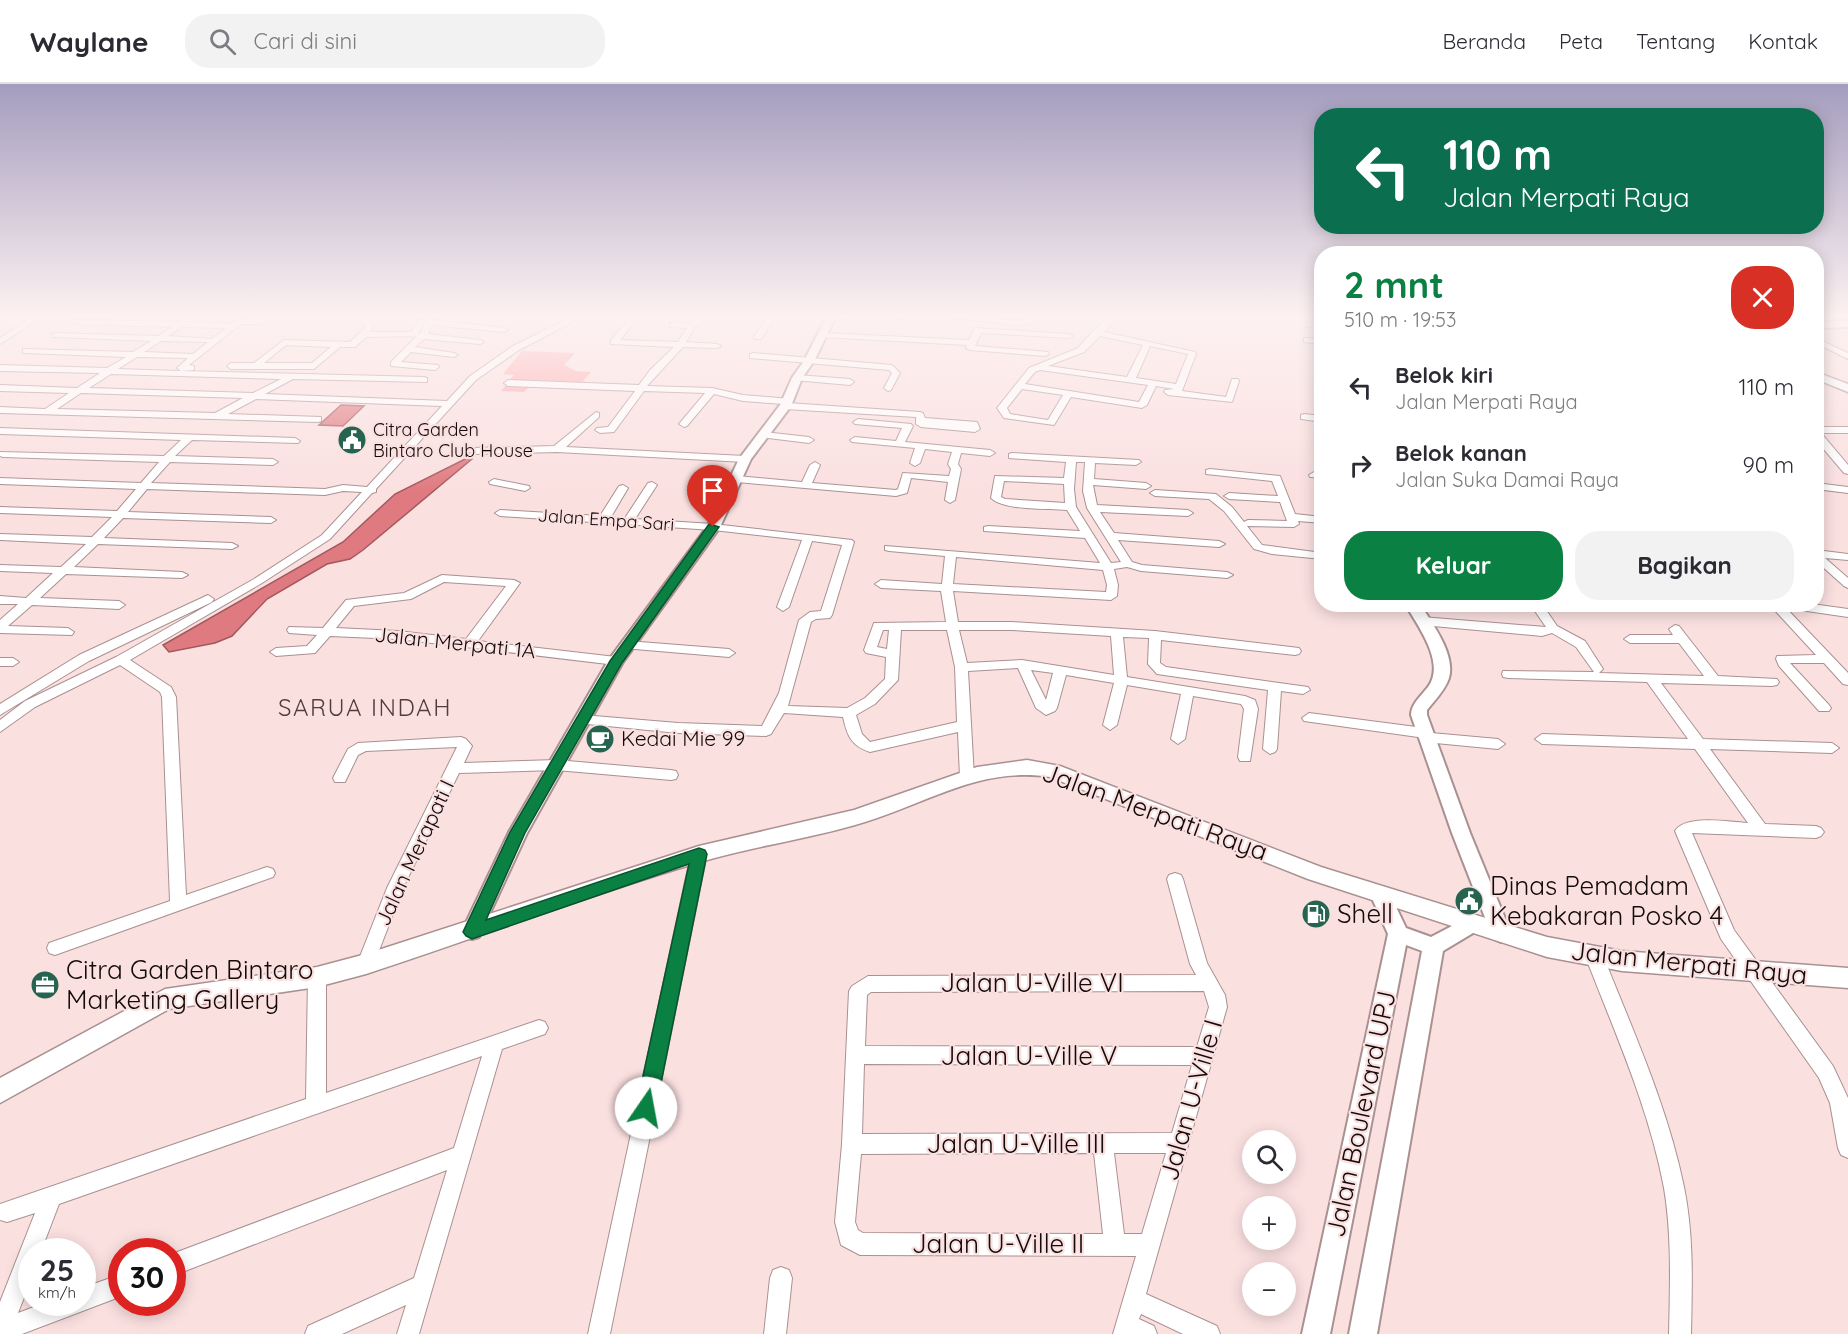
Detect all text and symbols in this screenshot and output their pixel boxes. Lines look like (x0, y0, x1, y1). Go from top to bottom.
search box (185, 14, 605, 68)
text: Waylane (30, 24, 149, 59)
icon: search (206, 25, 239, 58)
text: Cari di sini (254, 27, 357, 55)
text: Beranda (1442, 28, 1526, 54)
text: Peta (1559, 28, 1603, 54)
text: Tentang (1636, 28, 1715, 54)
text: Kontak (1748, 28, 1818, 54)
text: 110 m (1443, 128, 1552, 181)
icon: left (1344, 132, 1422, 210)
text: Jalan Merpati Raya (1443, 180, 1690, 214)
text: 2 mnt (1344, 262, 1444, 307)
button: close (1731, 266, 1794, 329)
text: 510 m · 19:53 (1344, 307, 1456, 332)
text: Belok kiri (1395, 361, 1493, 389)
icon: left (1344, 371, 1377, 404)
text: 110 m (1739, 373, 1794, 401)
text: Jalan Merpati Raya (1395, 389, 1578, 414)
place label: Citra Garden Bintaro Club House (373, 418, 533, 462)
public building icon: Citra Garden Bintaro Club House (336, 424, 368, 456)
text: Belok kanan (1395, 439, 1527, 467)
icon: right (1344, 449, 1377, 482)
text: 90 m (1743, 451, 1794, 479)
pin (687, 465, 738, 527)
text: Jalan Suka Damai Raya (1395, 467, 1619, 492)
icon: arrive (696, 474, 729, 507)
street label: Jalan Empa Sari (537, 503, 675, 536)
button: Keluar (1344, 531, 1563, 600)
button: Bagikan (1575, 531, 1794, 600)
street label: Jalan Merpati 1A (373, 621, 537, 663)
district label: SARUA INDAH (278, 692, 452, 722)
cafe icon: Kedai Mie 99 (584, 723, 616, 755)
place label: Kedai Mie 99 (621, 725, 745, 751)
street label: Jalan Merpati Raya (1038, 755, 1272, 868)
street label: Jalan Merapati I (369, 775, 459, 930)
place label: Dinas Pemadam Kebakaran Posko 4 (1490, 869, 1723, 932)
public building icon: Dinas Pemadam Kebakaran Posko 4 (1453, 885, 1485, 917)
place label: Shell (1337, 897, 1393, 930)
fuel station icon: Shell (1300, 898, 1332, 930)
street label: Jalan Merpati Raya (1569, 934, 1809, 991)
place label: Citra Garden Bintaro Marketing Gallery (66, 953, 313, 1016)
street label: Jalan U-Ville VI (940, 966, 1124, 999)
office icon: Citra Garden Bintaro Marketing Gallery (29, 969, 61, 1001)
street label: Jalan Boulevard UPJ (1318, 988, 1403, 1240)
street label: Jalan U-Ville I (1152, 1016, 1229, 1184)
street label: Jalan U-Ville V (941, 1039, 1117, 1072)
position arrow (614, 1076, 678, 1140)
street label: Jalan U-Ville III (926, 1127, 1106, 1160)
map controls (1242, 1130, 1296, 1316)
button: search (1242, 1130, 1296, 1184)
button: + (1242, 1196, 1296, 1250)
street label: Jalan U-Ville II (912, 1227, 1084, 1260)
speed limit sign: 30 (108, 1238, 186, 1316)
text: 25 (40, 1251, 74, 1289)
button: − (1242, 1262, 1296, 1316)
text: km/h (38, 1283, 76, 1302)

